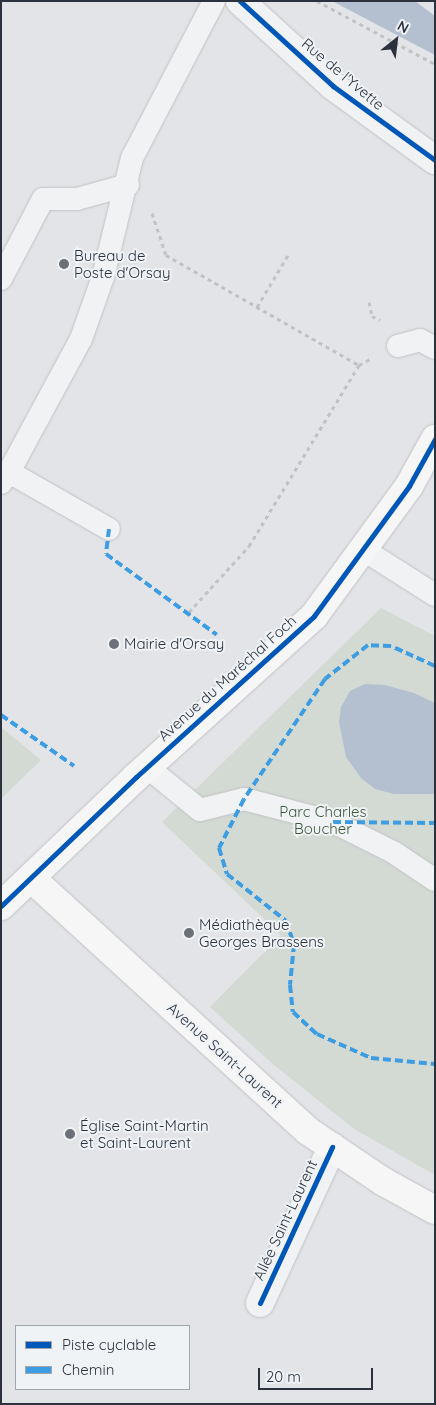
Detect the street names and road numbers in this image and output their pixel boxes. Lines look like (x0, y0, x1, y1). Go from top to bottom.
street label: Rue de l'Yvette (298, 34, 388, 114)
street label: Avenue du Maréchal Foch (154, 611, 300, 745)
street label: Avenue Saint-Laurent (164, 999, 286, 1111)
street label: Allée Saint-Laurent (249, 1157, 321, 1283)

